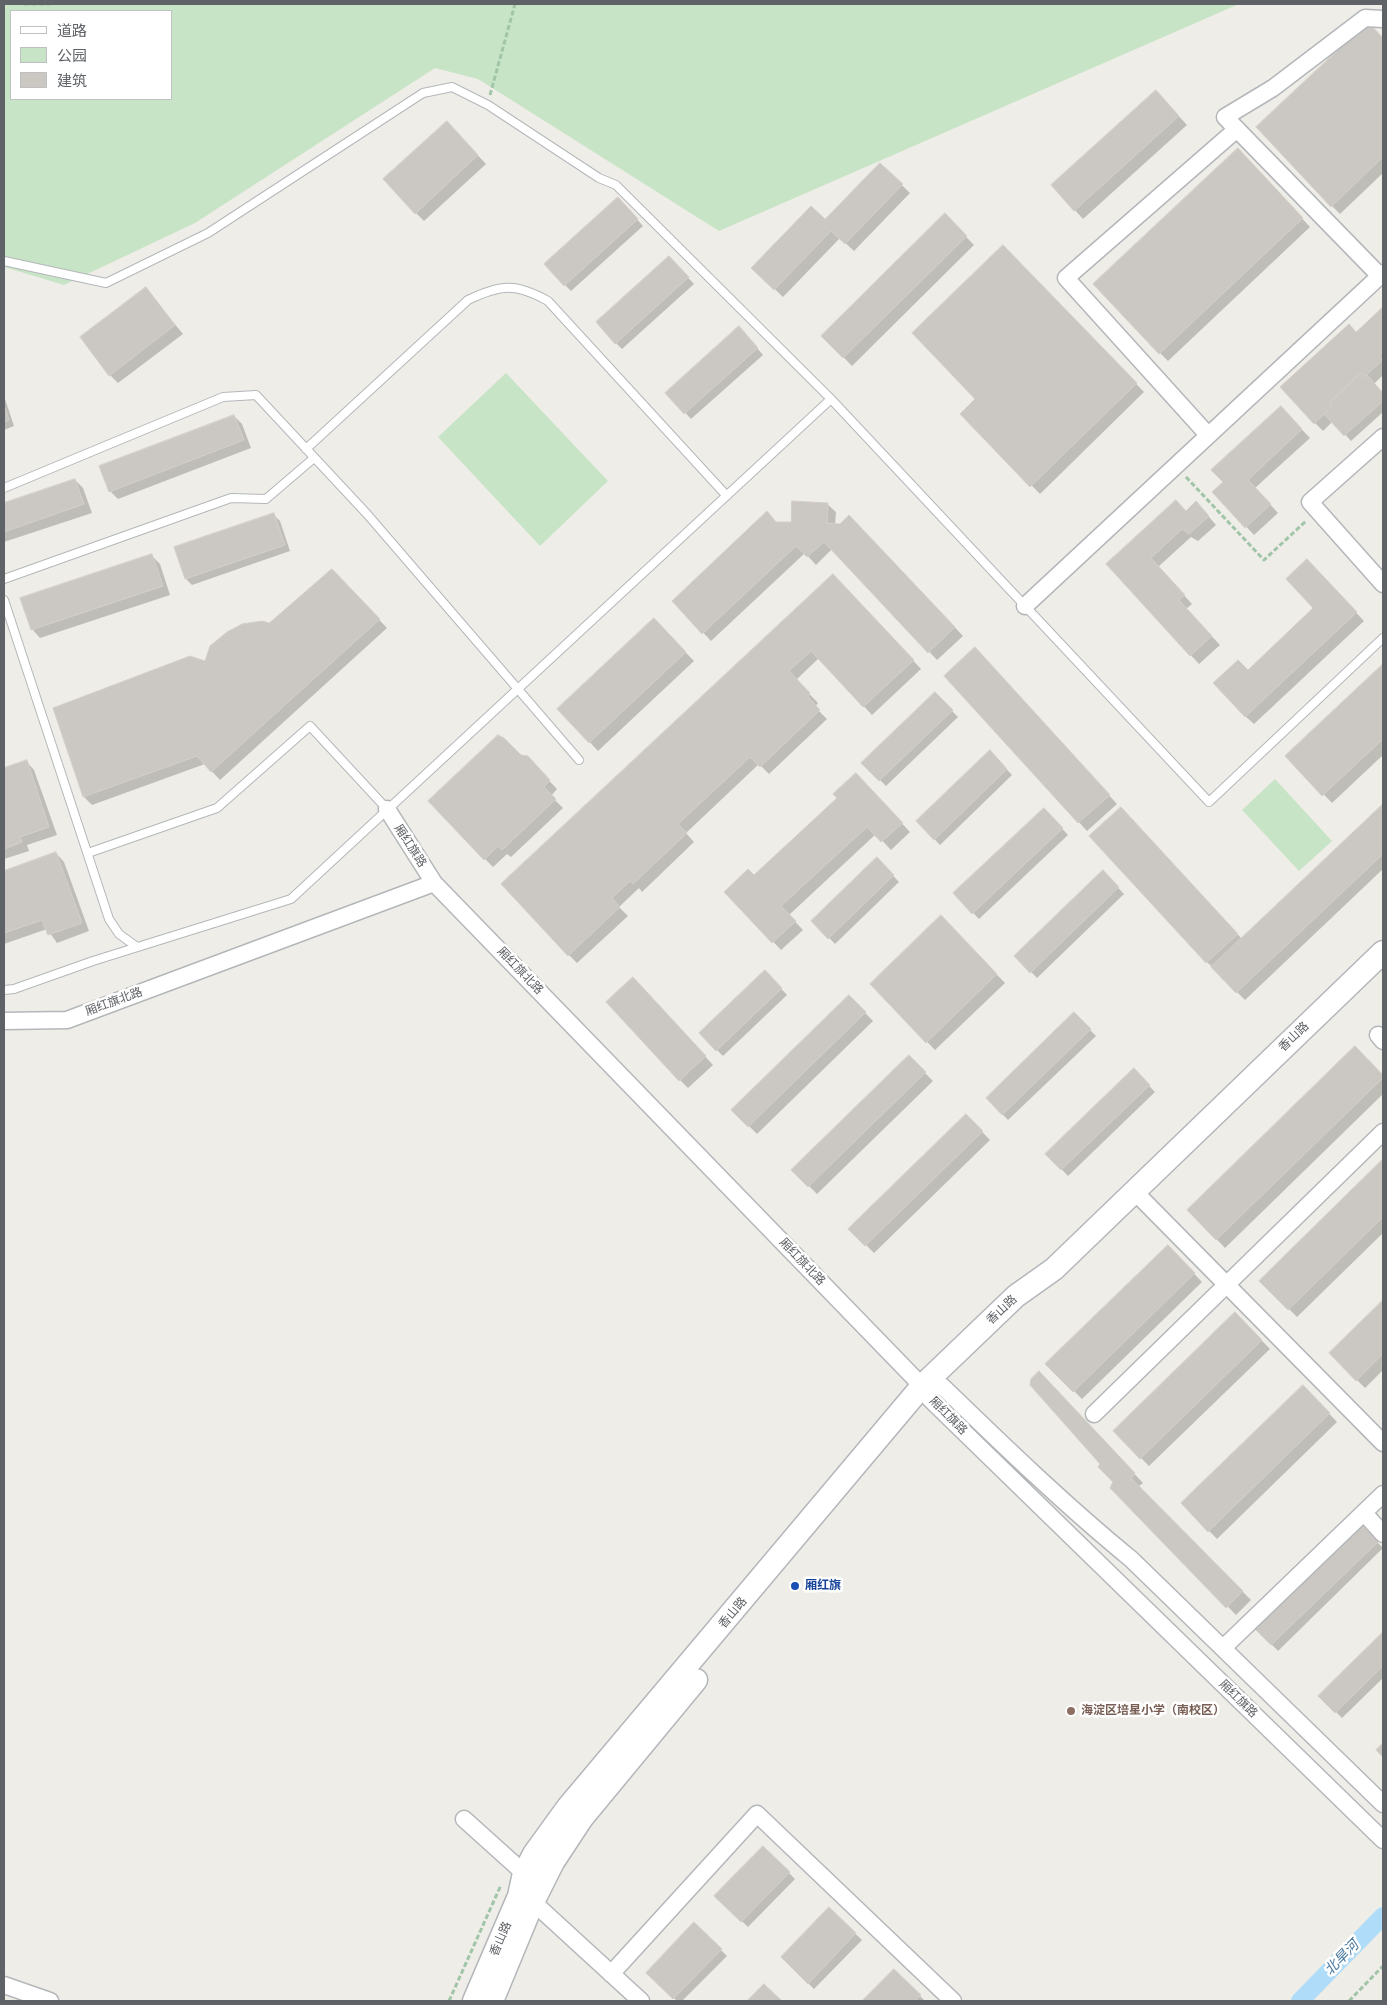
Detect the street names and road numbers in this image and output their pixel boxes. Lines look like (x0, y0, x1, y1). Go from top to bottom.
street label: 厢红旗路 (391, 822, 429, 870)
street label: 厢红旗北路 (494, 944, 546, 998)
street label: 厢红旗北路 (83, 985, 145, 1019)
street label: 香山路 (1276, 1019, 1312, 1055)
street label: 厢红旗北路 (776, 1235, 828, 1289)
street label: 香山路 (984, 1292, 1020, 1328)
street label: 厢红旗路 (926, 1394, 970, 1438)
street label: 香山路 (716, 1595, 750, 1631)
street label: 厢红旗路 (1216, 1677, 1260, 1721)
street label: 香山路 (487, 1920, 515, 1958)

